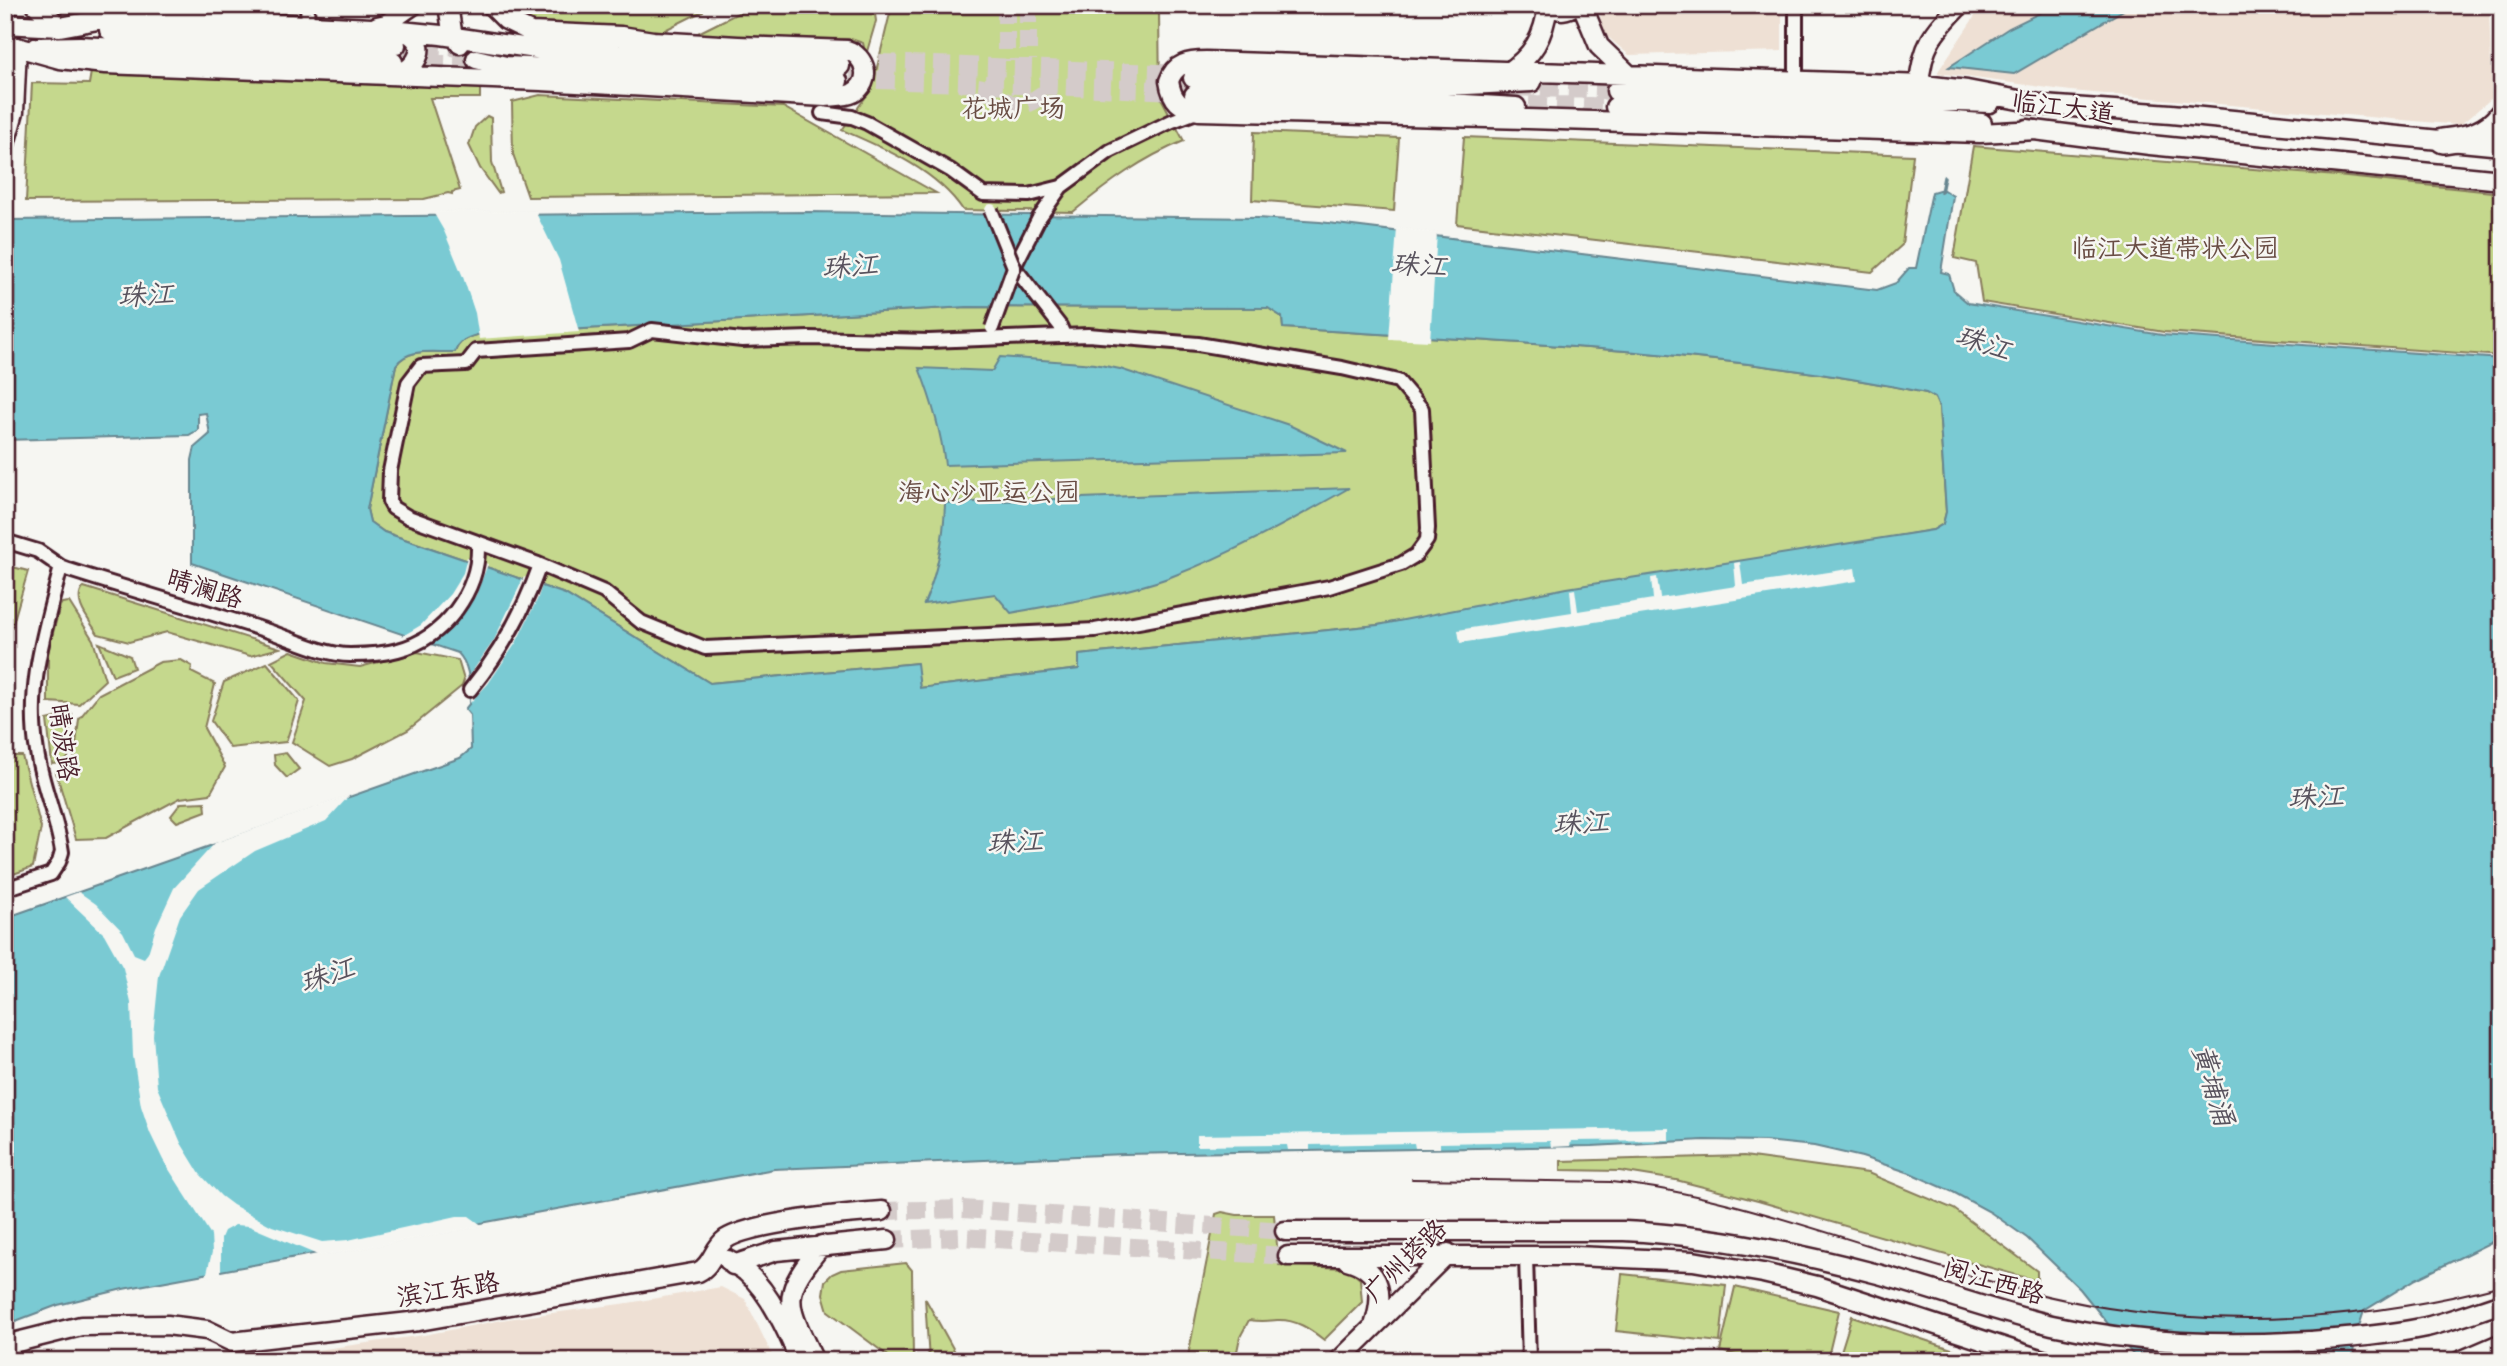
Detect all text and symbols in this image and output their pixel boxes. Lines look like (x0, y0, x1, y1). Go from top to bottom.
street label: 临江大道 (2009, 84, 2117, 130)
park label: 花城广场 (961, 92, 1065, 124)
park label: 临江大道带状公园 (2071, 232, 2279, 264)
water label: 珠江 (1390, 245, 1450, 283)
water label: 珠江 (821, 246, 881, 283)
water label: 珠江 (117, 276, 177, 312)
water label: 珠江 (1952, 317, 2018, 368)
park label: 海心沙亚运公园 (898, 476, 1080, 508)
street label: 晴澜路 (163, 561, 247, 615)
street label: 晴波路 (43, 701, 85, 783)
water label: 珠江 (2287, 778, 2347, 814)
water label: 珠江 (1552, 804, 1612, 840)
water label: 珠江 (986, 823, 1046, 859)
water label: 珠江 (295, 949, 361, 999)
water label: 黄埔涌 (2185, 1040, 2243, 1131)
street label: 广州塔路 (1357, 1212, 1453, 1308)
street label: 阅江西路 (1940, 1251, 2048, 1311)
street label: 滨江东路 (394, 1265, 502, 1313)

